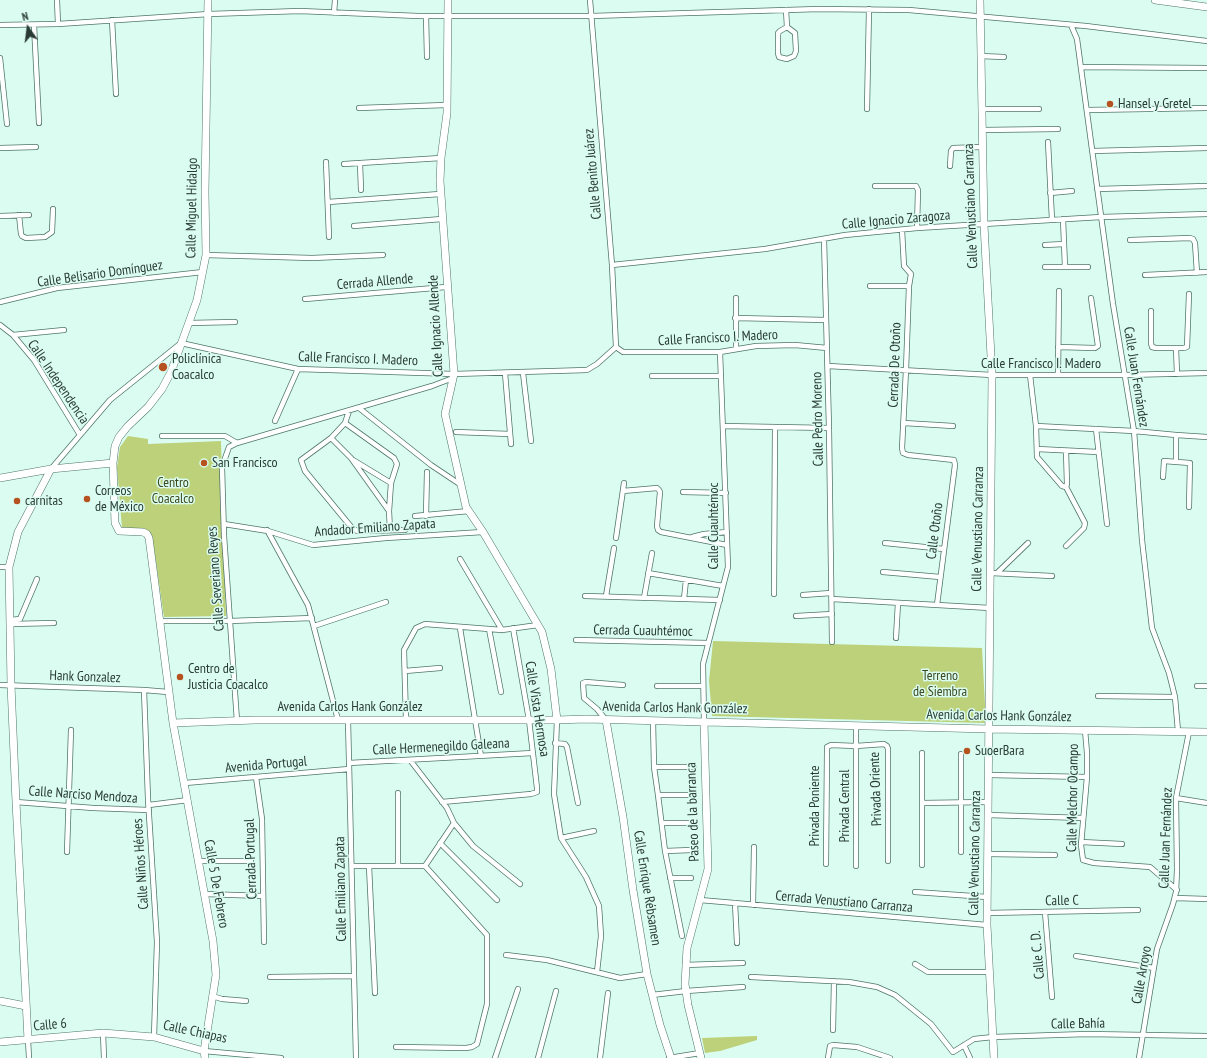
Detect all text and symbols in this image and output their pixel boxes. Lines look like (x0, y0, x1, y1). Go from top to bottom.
north arrow (8, 8, 48, 48)
text: N (21, 9, 30, 24)
place label: Hansel y Gretel (1118, 96, 1192, 112)
marker: Hansel y Gretel (1105, 99, 1115, 109)
street label: Calle Benito Juárez (581, 128, 605, 220)
street label: Calle Venustiano Carranza (960, 143, 982, 269)
street label: Calle Miguel Hidalgo (183, 157, 201, 259)
street label: Calle Ignacio Zaragoza (841, 207, 951, 233)
street label: Calle Belisario Domínguez (36, 257, 164, 291)
street label: Cerrada Allende (336, 270, 414, 294)
street label: Calle Ignacio Allende (425, 275, 447, 377)
street label: Cerrada De Otoño (885, 322, 905, 408)
street label: Calle Francisco I. Madero (658, 326, 778, 350)
street label: Calle Juan Fernández (1120, 326, 1152, 428)
street label: Calle Independencia (24, 337, 92, 427)
street label: Calle Francisco I. Madero (298, 349, 418, 369)
place label: Policlínica Coacalco (172, 351, 221, 384)
street label: Calle Francisco I. Madero (981, 356, 1101, 372)
marker: Policlínica Coacalco (157, 361, 169, 373)
street label: Calle Pedro Moreno (809, 372, 827, 466)
place label: San Francisco (212, 455, 278, 471)
marker: San Francisco (199, 458, 209, 468)
street label: Calle Venustiano Carranza (969, 466, 987, 592)
park label: Centro Coacalco (152, 475, 194, 508)
place label: Correos de México (95, 483, 144, 516)
street label: Calle Cuauhtémoc (706, 483, 722, 569)
place label: carnitas (25, 493, 63, 509)
marker: Correos de México (82, 494, 92, 504)
marker: carnitas (12, 496, 22, 506)
street label: Calle Otoño (923, 502, 947, 560)
street label: Andador Emiliano Zapata (314, 515, 436, 541)
street label: Calle Severiano Reyes (204, 526, 228, 632)
street label: Cerrada Cuauhtémoc (593, 622, 693, 640)
street label: Calle Vista Hermosa (521, 660, 553, 758)
place label: Centro de Justicia Coacalco (188, 661, 268, 694)
street label: Hank Gonzalez (49, 667, 121, 687)
park label: Terreno de Siembra (913, 668, 967, 700)
marker: Centro de Justicia Coacalco (175, 672, 185, 682)
street label: Avenida Carlos Hank González (602, 698, 748, 718)
street label: Avenida Carlos Hank González (277, 699, 423, 715)
street label: Avenida Carlos Hank González (926, 706, 1072, 726)
street label: Calle Hermenegildo Galeana (372, 735, 510, 759)
place label: SuoerBara (975, 743, 1024, 759)
street label: Calle Melchor Ocampo (1064, 744, 1082, 852)
marker: SuoerBara (962, 746, 972, 756)
street label: Privada Oriente (866, 751, 886, 827)
street label: Avenida Portugal (224, 753, 308, 777)
street label: Paseo de la barranca (683, 762, 703, 862)
street label: Privada Poniente (807, 765, 823, 847)
street label: Privada Central (837, 770, 853, 842)
street label: Calle Narciso Mendoza (28, 783, 138, 807)
street label: Calle Juan Fernández (1156, 787, 1176, 889)
street label: Calle Venustiano Carranza (966, 790, 984, 916)
street label: Calle Niños Héroes (129, 818, 153, 910)
street label: Cerrada Portugal (241, 818, 261, 900)
street label: Calle Enrique Rébsamen (630, 829, 664, 947)
street label: Calle Emiliano Zapata (332, 836, 350, 942)
street label: Calle 5 De Febrero (200, 838, 232, 930)
street label: Cerrada Venustiano Carranza (775, 888, 913, 916)
street label: Calle C (1045, 892, 1079, 910)
street label: Calle C. D. (1028, 930, 1048, 980)
street label: Calle Arroyo (1129, 945, 1155, 1005)
street label: Calle 6 (33, 1015, 67, 1035)
street label: Calle Bahía (1051, 1015, 1105, 1033)
street label: Calle Chiapas (162, 1017, 228, 1047)

